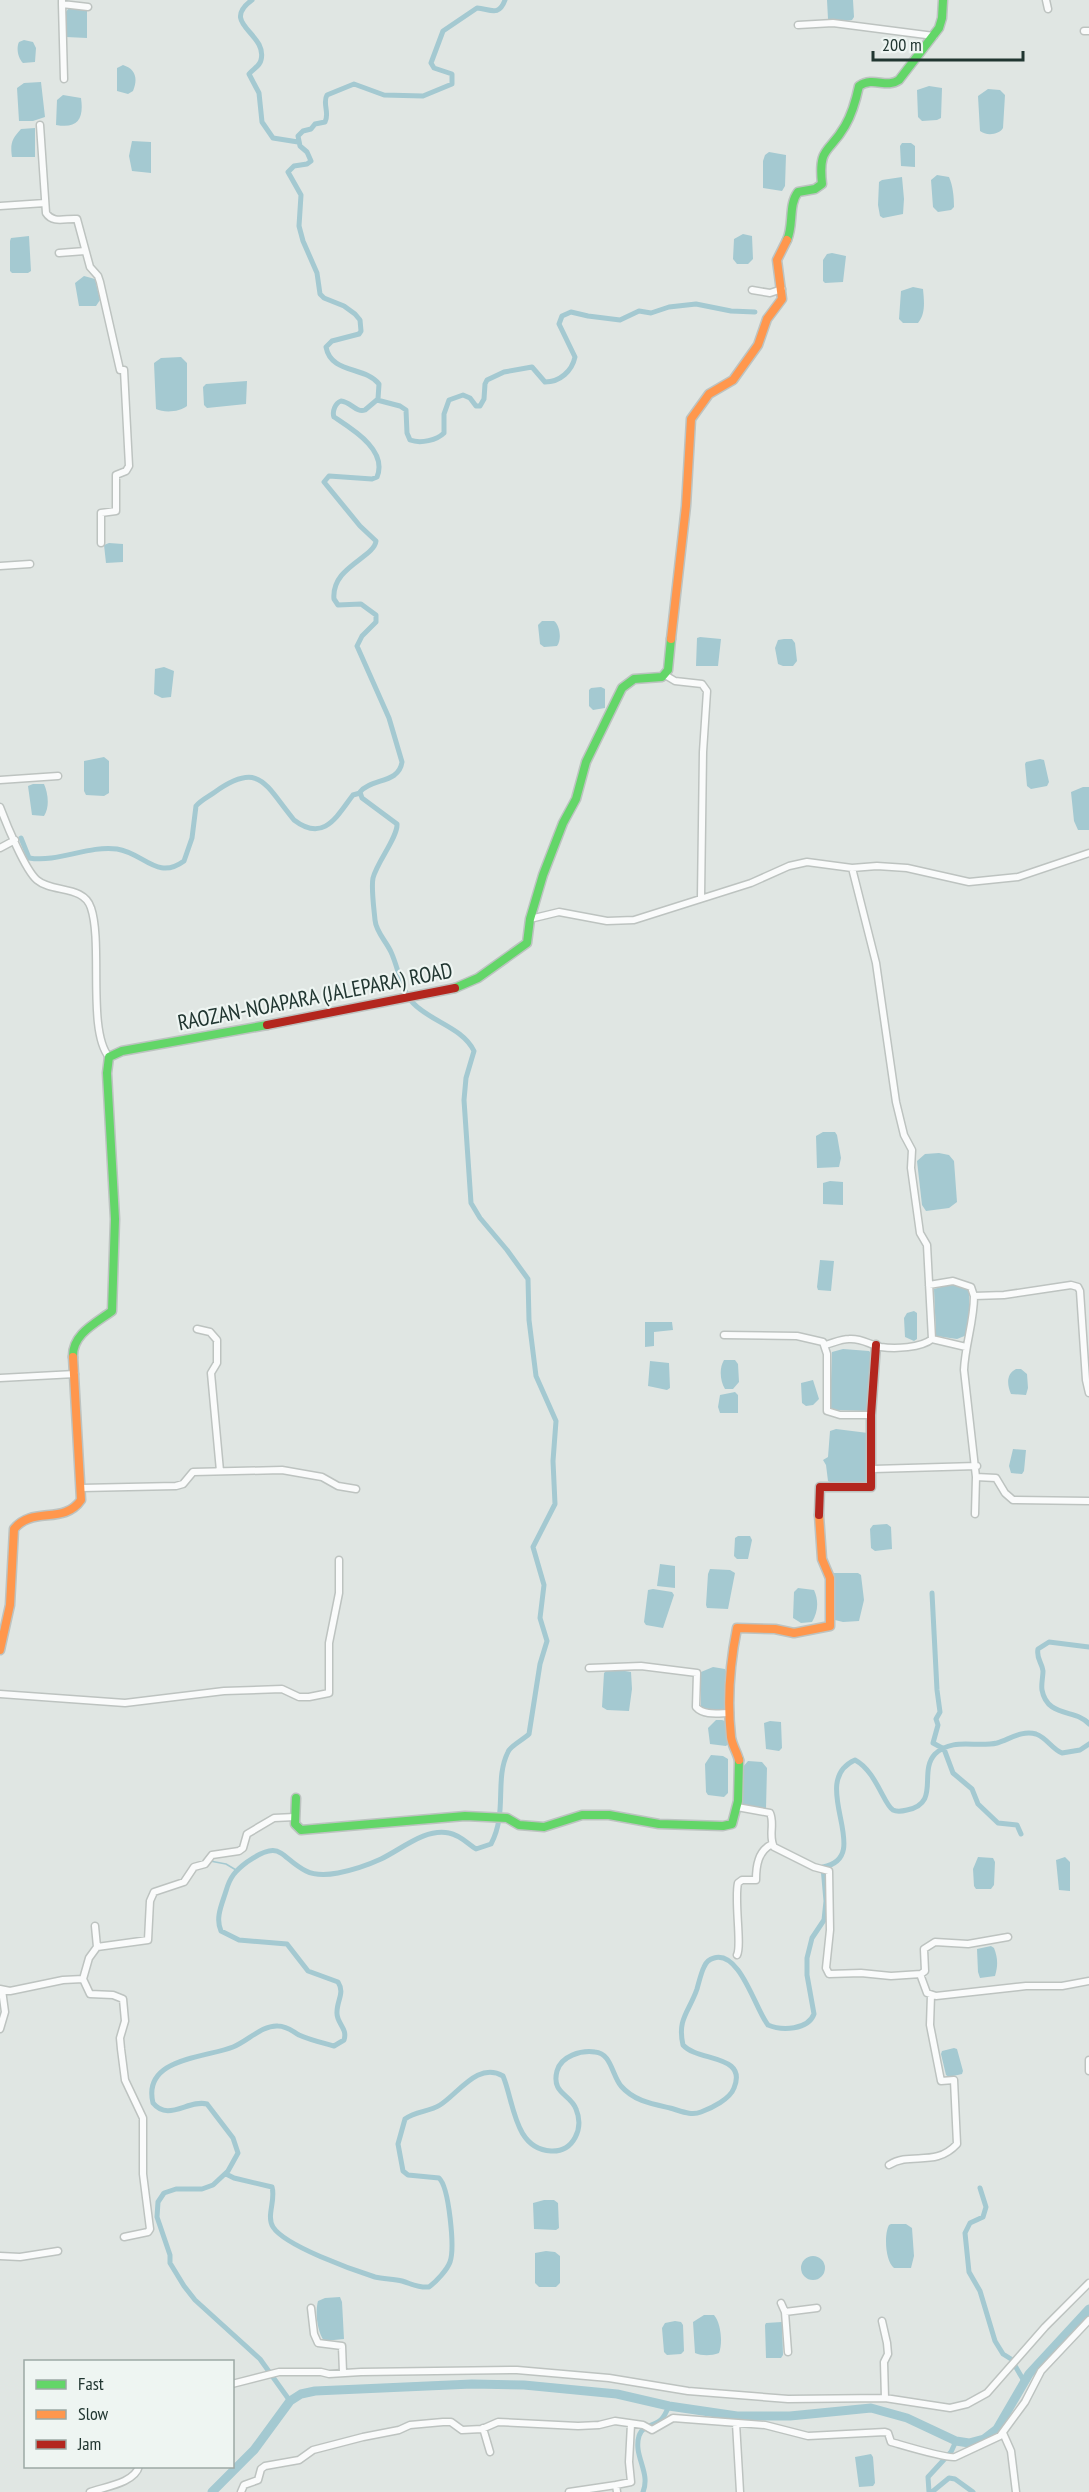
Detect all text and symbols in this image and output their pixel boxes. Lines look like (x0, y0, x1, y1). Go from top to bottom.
scale bar (873, 24, 1023, 62)
text: 200 m (882, 33, 922, 56)
street label: RAOZAN-NOAPARA (JALEPARA) ROAD (175, 956, 455, 1036)
legend (24, 2360, 234, 2468)
text: Fast (78, 2372, 104, 2395)
text: Slow (78, 2402, 109, 2425)
text: Jam (77, 2432, 101, 2455)

